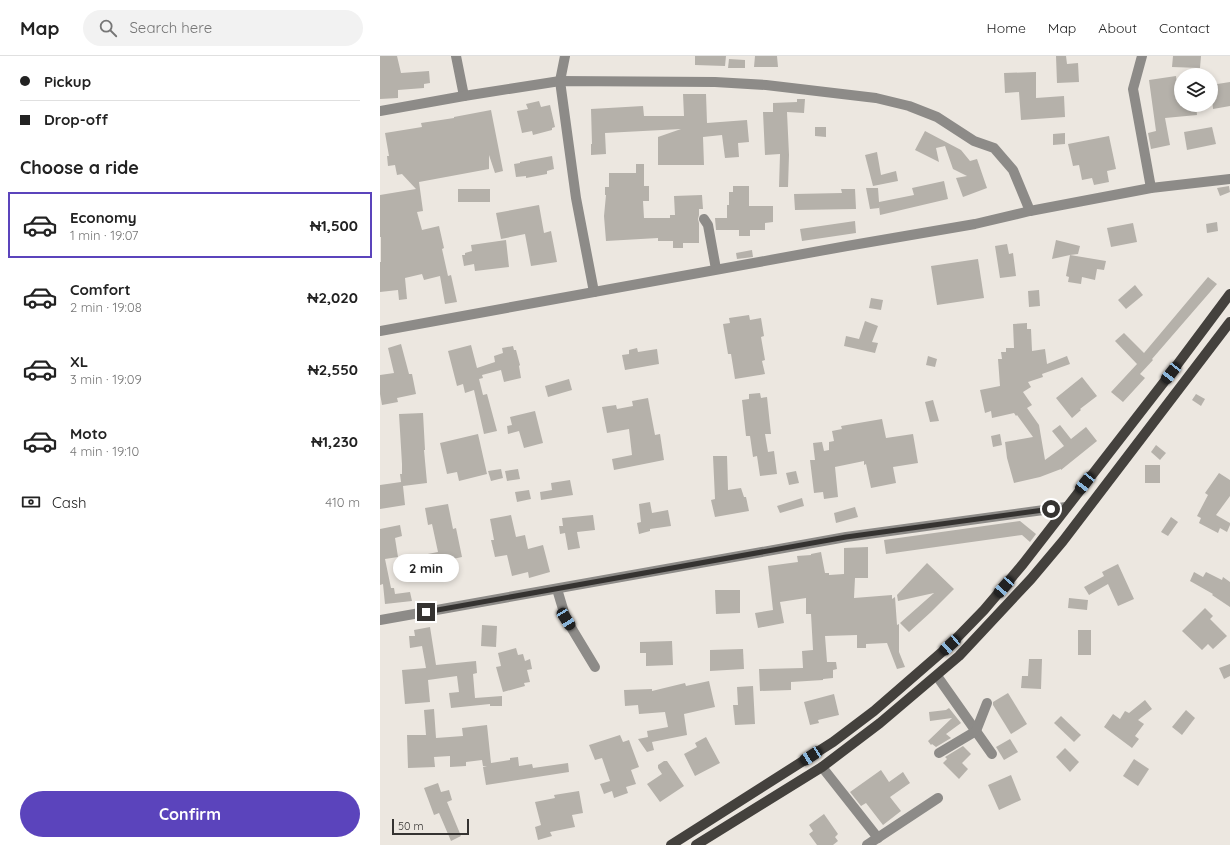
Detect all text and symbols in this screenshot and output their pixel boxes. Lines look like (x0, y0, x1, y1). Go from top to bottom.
search box (83, 10, 363, 46)
text: Map (20, 16, 59, 40)
icon: search (97, 17, 119, 39)
text: Search here (129, 18, 212, 37)
text: Home (987, 19, 1026, 37)
text: Map (1048, 19, 1076, 37)
text: About (1098, 19, 1137, 37)
text: Contact (1159, 19, 1210, 37)
map controls (1174, 68, 1218, 112)
button: layers (1174, 68, 1218, 112)
text: Pickup (44, 72, 91, 91)
text: Drop-off (44, 110, 108, 129)
text: Choose a ride (20, 156, 139, 179)
icon: car (22, 207, 58, 243)
text: Economy (70, 208, 137, 227)
text: ₦1,500 (310, 216, 358, 235)
text: 1 min · 19:07 (70, 227, 138, 243)
icon: car (22, 279, 58, 315)
text: Comfort (70, 280, 131, 299)
text: ₦2,020 (307, 288, 358, 307)
text: 2 min · 19:08 (70, 299, 142, 315)
icon: car (22, 351, 58, 387)
text: XL (70, 352, 88, 371)
text: ₦2,550 (308, 360, 358, 379)
car (1159, 360, 1183, 386)
text: 3 min · 19:09 (70, 371, 142, 387)
icon: car (22, 423, 58, 459)
text: Moto (70, 424, 107, 443)
text: ₦1,230 (311, 432, 358, 451)
text: 4 min · 19:10 (70, 443, 139, 459)
car (1073, 470, 1097, 496)
icon: cash (20, 491, 42, 513)
text: Cash (52, 493, 86, 512)
text: 410 m (325, 494, 360, 510)
route start (1042, 500, 1060, 518)
callout: 2 min (393, 554, 459, 582)
text: 2 min (409, 560, 443, 576)
car (992, 574, 1016, 600)
route end (417, 603, 435, 621)
car (555, 606, 577, 632)
car (937, 633, 963, 657)
car (798, 744, 824, 768)
button: Confirm (20, 791, 360, 837)
scale bar (392, 817, 469, 836)
text: 50 m (398, 819, 424, 833)

